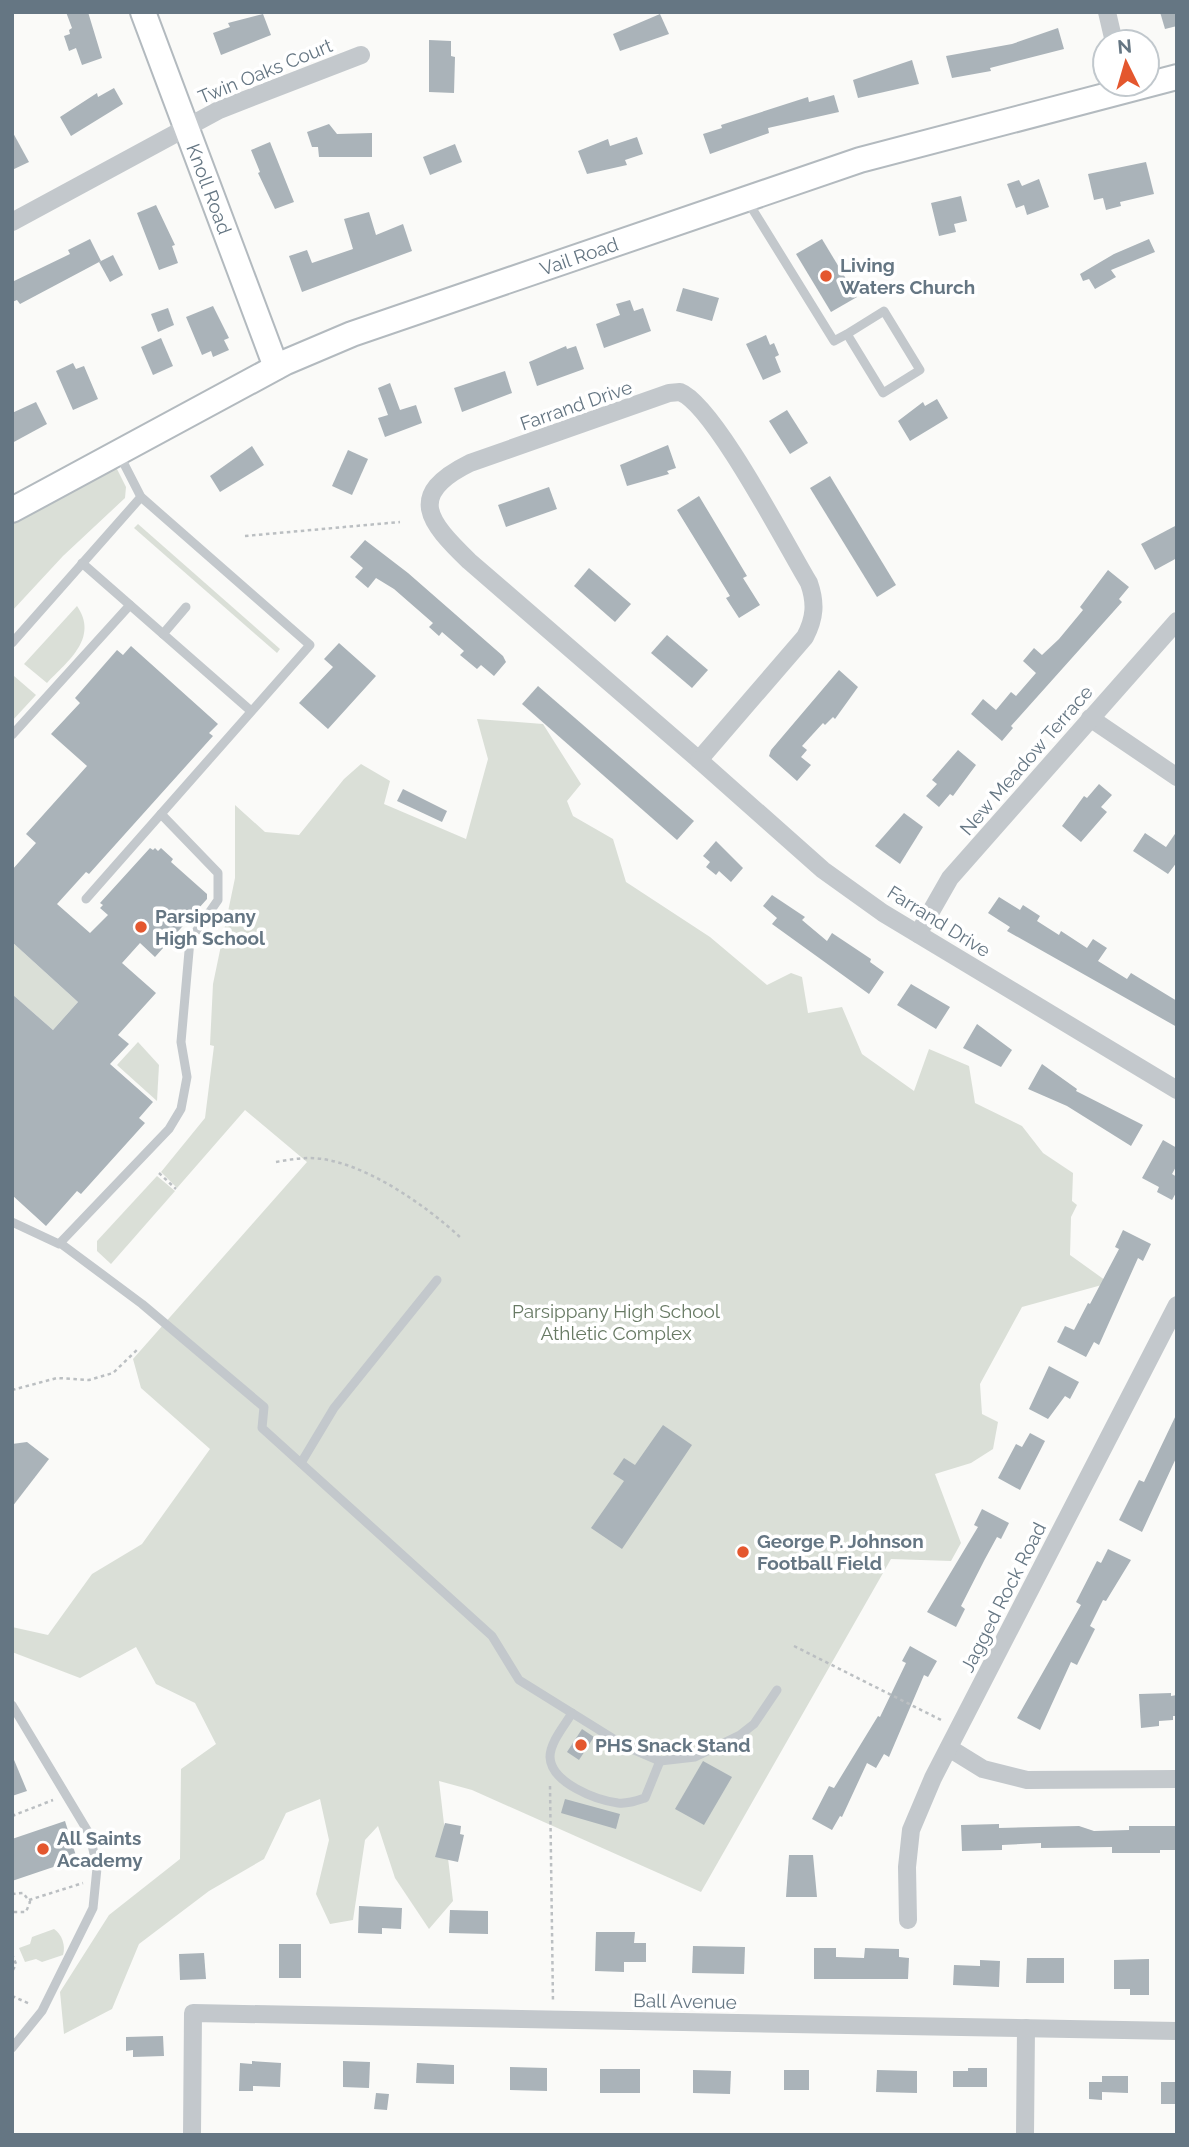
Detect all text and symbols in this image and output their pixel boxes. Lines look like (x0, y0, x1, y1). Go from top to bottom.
north arrow (1091, 28, 1161, 98)
street label: Twin Oaks Court (195, 34, 336, 108)
text: N (1116, 34, 1133, 58)
street label: Knoll Road (182, 141, 236, 237)
street label: Vail Road (537, 233, 621, 280)
place label: Living Waters Church (840, 254, 975, 298)
marker: Living Waters Church (818, 268, 834, 284)
street label: Farrand Drive (517, 376, 635, 434)
street label: New Meadow Terrace (955, 681, 1097, 839)
street label: Farrand Drive (884, 881, 994, 961)
place label: Parsippany High School (155, 905, 266, 949)
marker: Parsippany High School (133, 919, 149, 935)
park label: Parsippany High School Athletic Complex (512, 1300, 721, 1344)
street label: Jagged Rock Road (956, 1519, 1050, 1675)
place label: George P. Johnson Football Field (757, 1530, 924, 1574)
marker: George P. Johnson Football Field (735, 1544, 751, 1560)
place label: PHS Snack Stand (595, 1734, 750, 1756)
marker: PHS Snack Stand (573, 1737, 589, 1753)
place label: All Saints Academy (57, 1827, 143, 1871)
marker: All Saints Academy (35, 1841, 51, 1857)
street label: Ball Avenue (633, 1989, 737, 2013)

